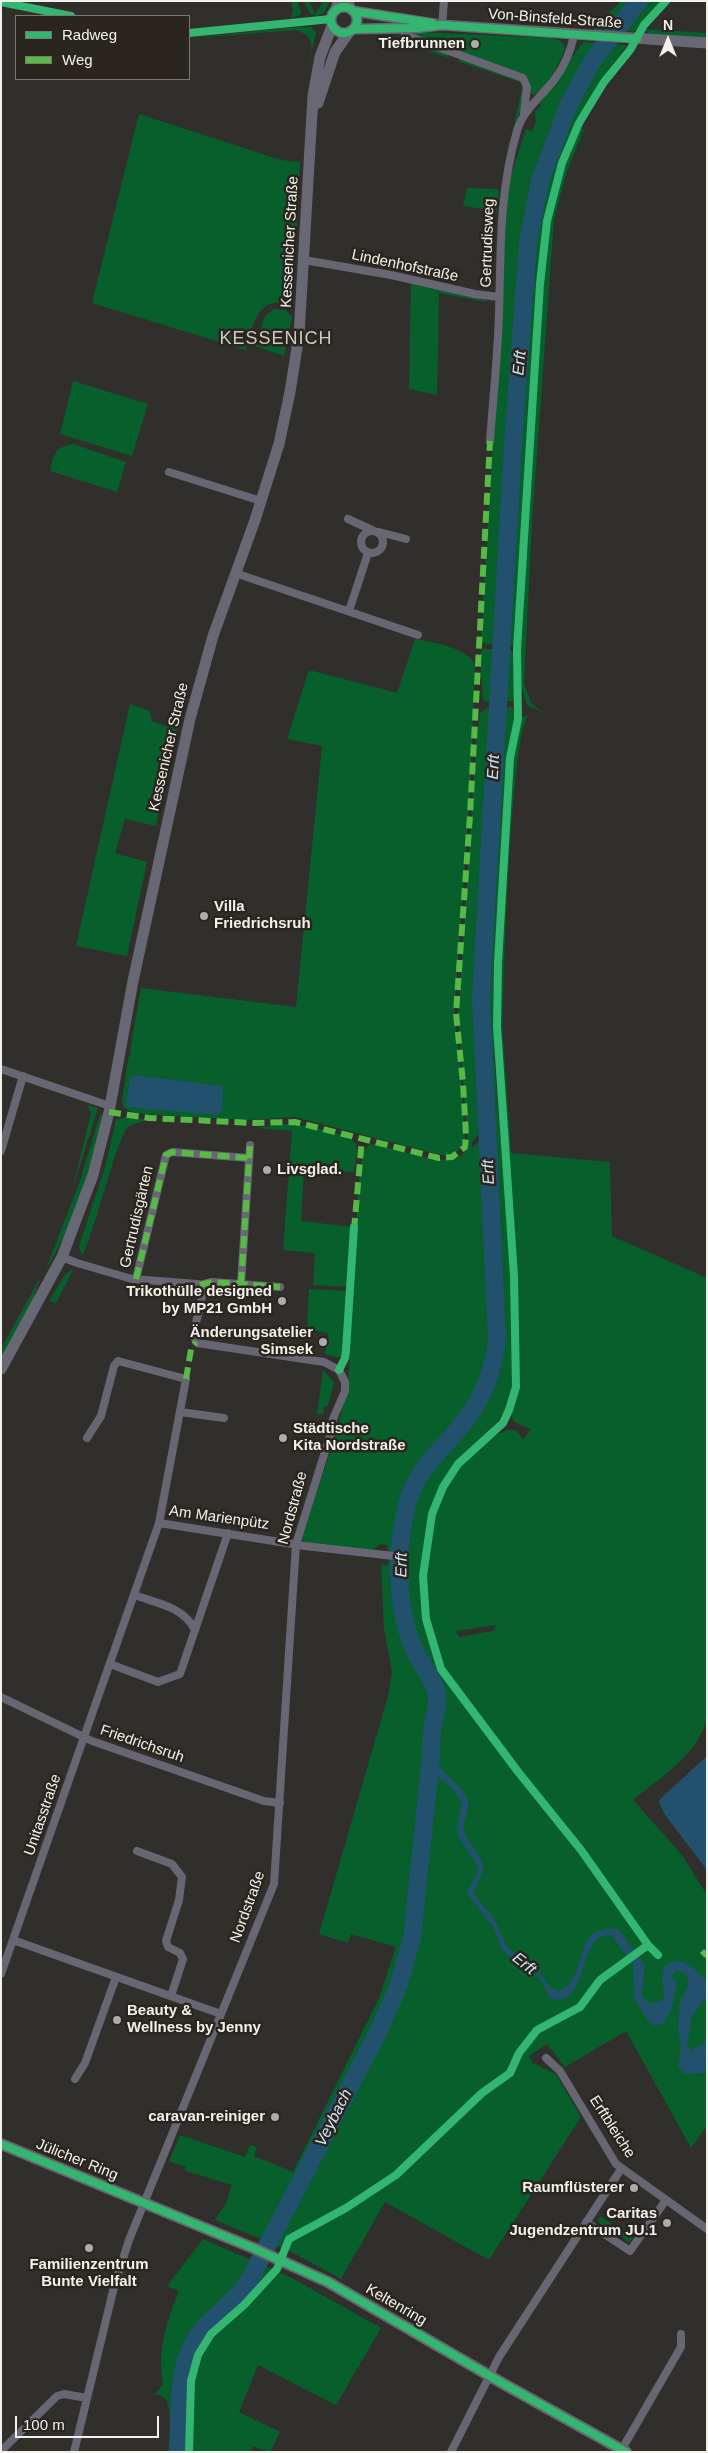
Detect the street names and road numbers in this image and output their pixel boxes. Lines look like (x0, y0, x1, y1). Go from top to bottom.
street label: Von-Binsfeld-Straße (487, 5, 623, 33)
street label: Kessenicher Straße (278, 176, 302, 308)
street label: Gertrudisweg (477, 198, 499, 288)
street label: Lindenhofstraße (350, 246, 460, 286)
street label: Kessenicher Straße (145, 681, 193, 813)
street label: Gertrudisgärten (117, 1164, 157, 1270)
street label: Nordstraße (275, 1469, 311, 1547)
street label: Am Marienpütz (168, 1502, 270, 1534)
street label: Friedrichsruh (98, 1721, 186, 1767)
street label: Unitasstraße (21, 1772, 65, 1858)
street label: Nordstraße (227, 1869, 269, 1945)
street label: Erftbleiche (585, 2092, 639, 2162)
street label: Jülicher Ring (33, 2135, 121, 2185)
street label: Keltenring (362, 2280, 430, 2330)

